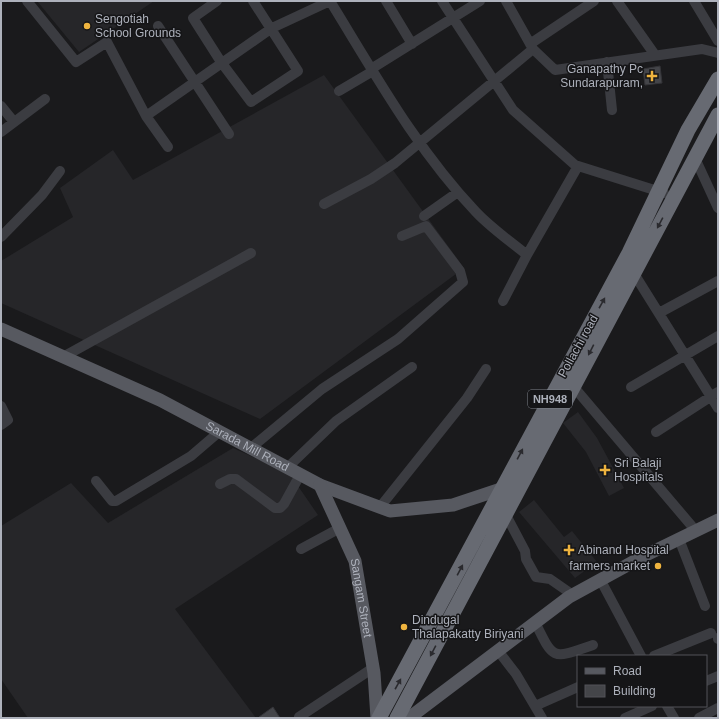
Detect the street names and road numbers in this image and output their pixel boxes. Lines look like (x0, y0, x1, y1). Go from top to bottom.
street label: Pollachi road (555, 312, 601, 380)
road number: NH948 (528, 390, 572, 408)
street label: Sarada Mill Road (203, 419, 291, 474)
street label: Sangam Street (348, 557, 375, 639)

